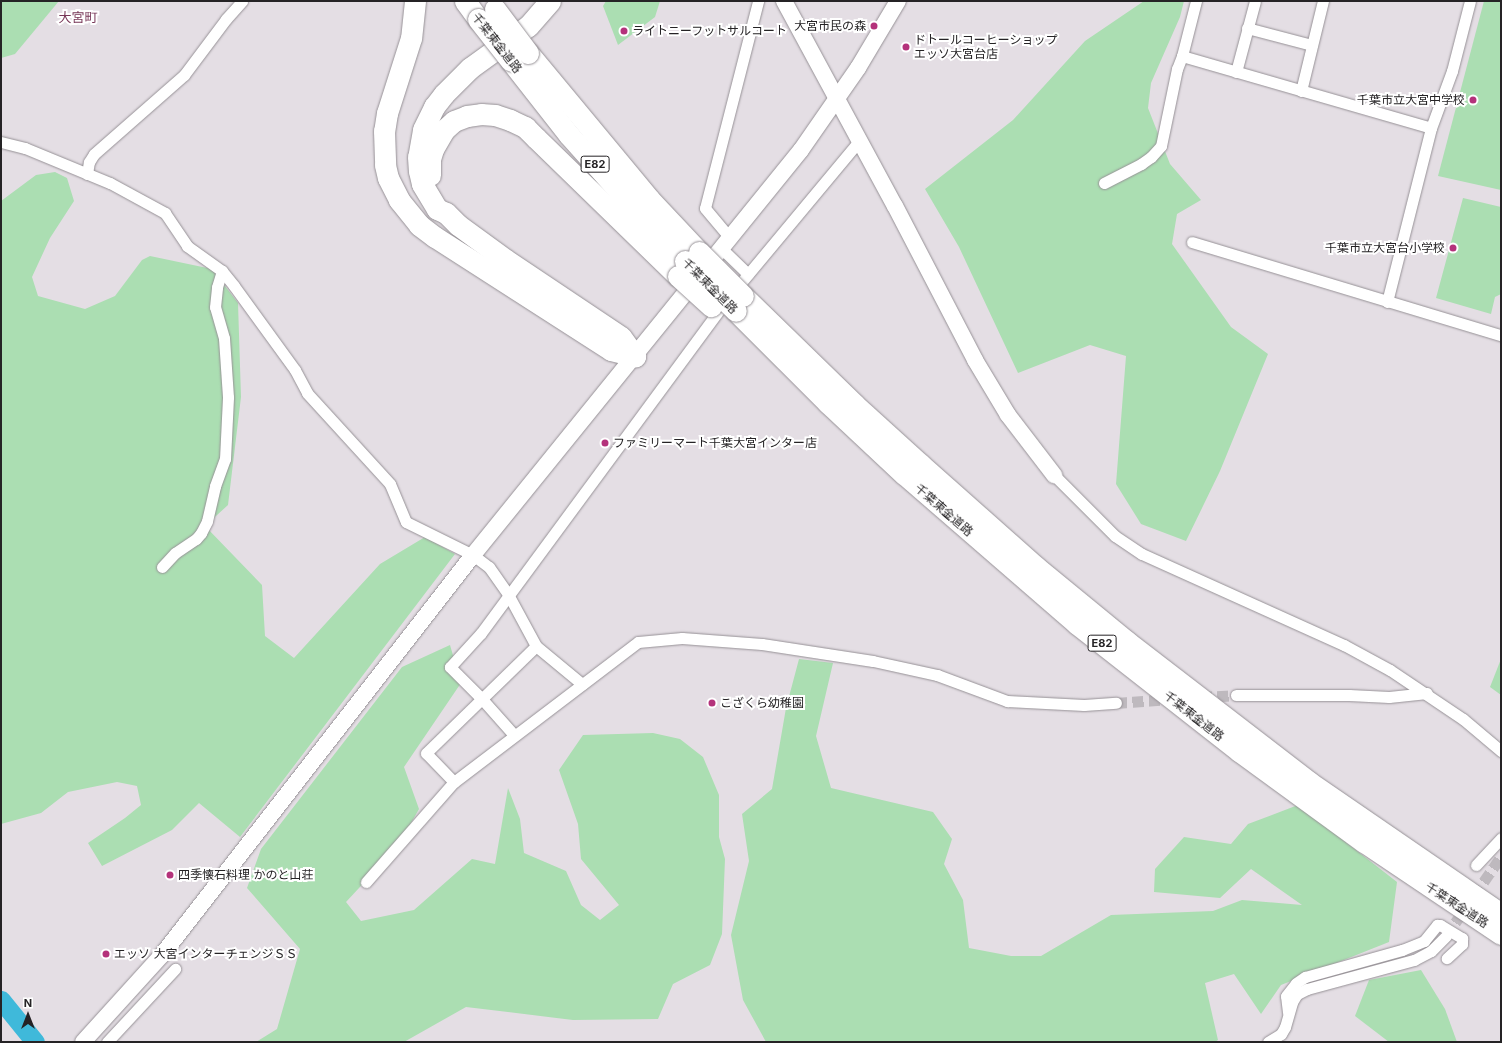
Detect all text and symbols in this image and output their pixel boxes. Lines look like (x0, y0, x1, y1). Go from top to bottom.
district label: 大宮町 (59, 9, 97, 25)
street label: 千葉東金道路 (469, 10, 525, 76)
place label: 大宮市民の森 (794, 19, 866, 33)
marker: 大宮市民の森 (869, 21, 879, 31)
place label: ライトニーフットサルコート (632, 24, 788, 38)
marker: ライトニーフットサルコート (619, 26, 629, 36)
place label: ドトールコーヒーショップ エッソ大宮台店 (914, 33, 1058, 61)
marker: ドトールコーヒーショップ エッソ大宮台店 (901, 42, 911, 52)
place label: 千葉市立大宮中学校 (1357, 93, 1465, 107)
marker: 千葉市立大宮中学校 (1468, 95, 1478, 105)
road number: E82 (580, 155, 610, 173)
place label: 千葉市立大宮台小学校 (1325, 241, 1445, 255)
marker: 千葉市立大宮台小学校 (1448, 243, 1458, 253)
street label: 千葉東金道路 (679, 255, 741, 317)
place label: ファミリーマート千葉大宮インター店 (613, 436, 817, 450)
marker: ファミリーマート千葉大宮インター店 (600, 438, 610, 448)
street label: 千葉東金道路 (912, 481, 976, 539)
road number: E82 (1087, 634, 1117, 652)
street label: 千葉東金道路 (1161, 688, 1227, 744)
place label: こざくら幼稚園 (720, 696, 804, 710)
marker: こざくら幼稚園 (707, 698, 717, 708)
place label: 四季懐石料理 かのと山荘 (178, 868, 313, 882)
marker: 四季懐石料理 かのと山荘 (165, 870, 175, 880)
street label: 千葉東金道路 (1423, 879, 1491, 931)
place label: エッソ 大宮インターチェンジＳＳ (114, 947, 297, 961)
marker: エッソ 大宮インターチェンジＳＳ (101, 949, 111, 959)
north arrow (8, 995, 48, 1035)
text: N (24, 996, 32, 1010)

